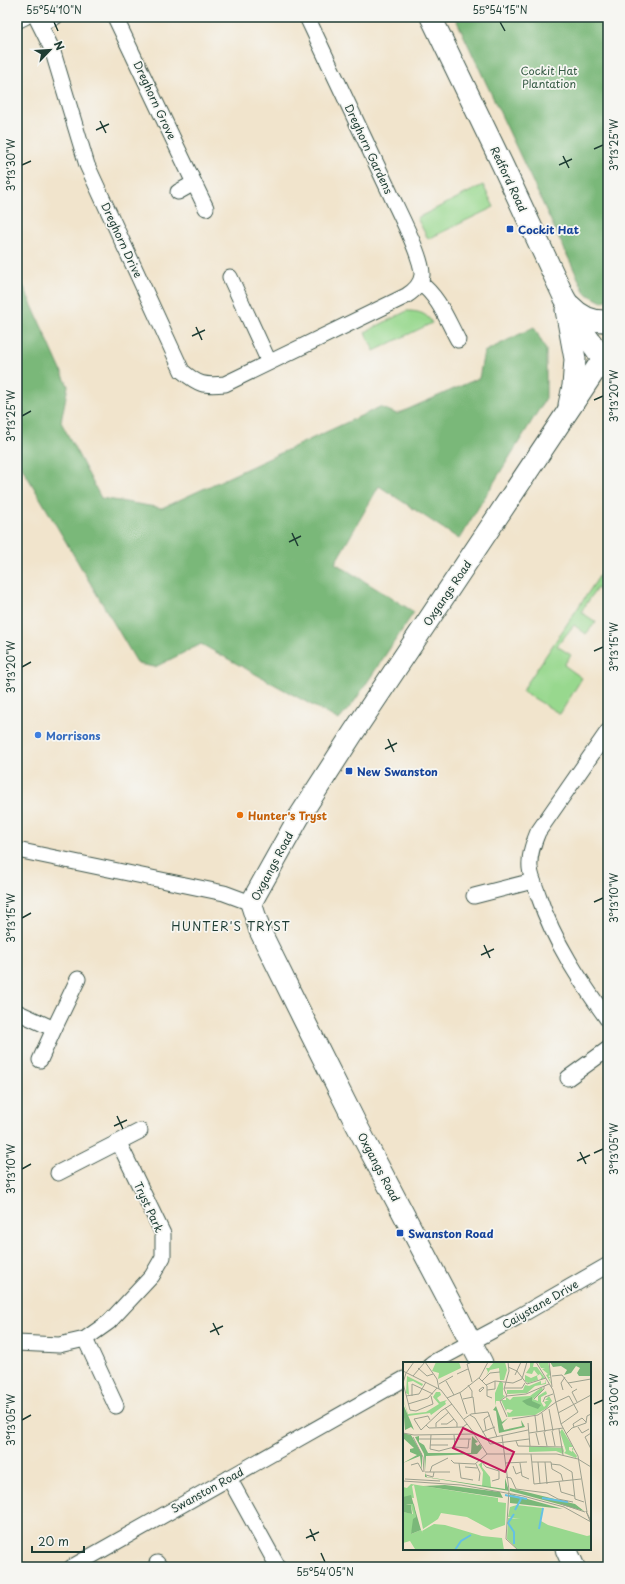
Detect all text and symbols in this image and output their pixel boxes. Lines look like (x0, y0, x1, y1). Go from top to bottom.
text: 55°54'10"N (26, 2, 82, 17)
text: 55°54'15"N (472, 2, 528, 17)
north arrow (30, 30, 70, 70)
text: N (50, 38, 69, 53)
street label: Dreghorn Grove (129, 58, 181, 142)
park label: Cockit Hat Plantation (520, 62, 578, 92)
street label: Dreghorn Gardens (341, 101, 397, 197)
text: 3°13'25"W (606, 118, 621, 171)
text: 3°13'30"W (3, 138, 18, 191)
street label: Redford Road (486, 143, 532, 215)
street label: Dreghorn Drive (97, 199, 147, 281)
place label: Cockit Hat (518, 221, 579, 238)
marker: Cockit Hat (505, 224, 515, 234)
text: 3°13'20"W (606, 369, 621, 422)
text: 3°13'25"W (3, 389, 18, 442)
street label: Oxgangs Road (419, 557, 475, 629)
text: 3°13'15"W (606, 622, 621, 672)
text: 3°13'20"W (3, 640, 18, 693)
place label: Morrisons (46, 727, 100, 744)
marker: Morrisons (33, 730, 43, 740)
place label: New Swanston (357, 763, 438, 780)
marker: New Swanston (344, 766, 354, 776)
place label: Hunter's Tryst (248, 807, 327, 824)
marker: Hunter's Tryst (235, 810, 245, 820)
street label: Oxgangs Road (247, 828, 297, 904)
text: 3°13'10"W (606, 872, 621, 923)
text: 3°13'15"W (3, 893, 18, 943)
district label: HUNTER'S TRYST (171, 917, 291, 935)
text: 3°13'05"W (606, 1122, 621, 1175)
street label: Oxgangs Road (354, 1129, 404, 1205)
text: 3°13'10"W (3, 1143, 18, 1194)
street label: Tryst Park (130, 1179, 168, 1235)
place label: Swanston Road (408, 1225, 494, 1242)
marker: Swanston Road (395, 1228, 405, 1238)
street label: Caiystane Drive (499, 1275, 581, 1333)
inset map (403, 1362, 591, 1550)
text: 3°13'00"W (606, 1373, 621, 1426)
text: 3°13'05"W (3, 1393, 18, 1446)
street label: Swanston Road (167, 1463, 247, 1517)
scale bar (32, 1528, 84, 1554)
text: 20 m (38, 1532, 69, 1550)
text: 55°54'05"N (296, 1564, 354, 1579)

